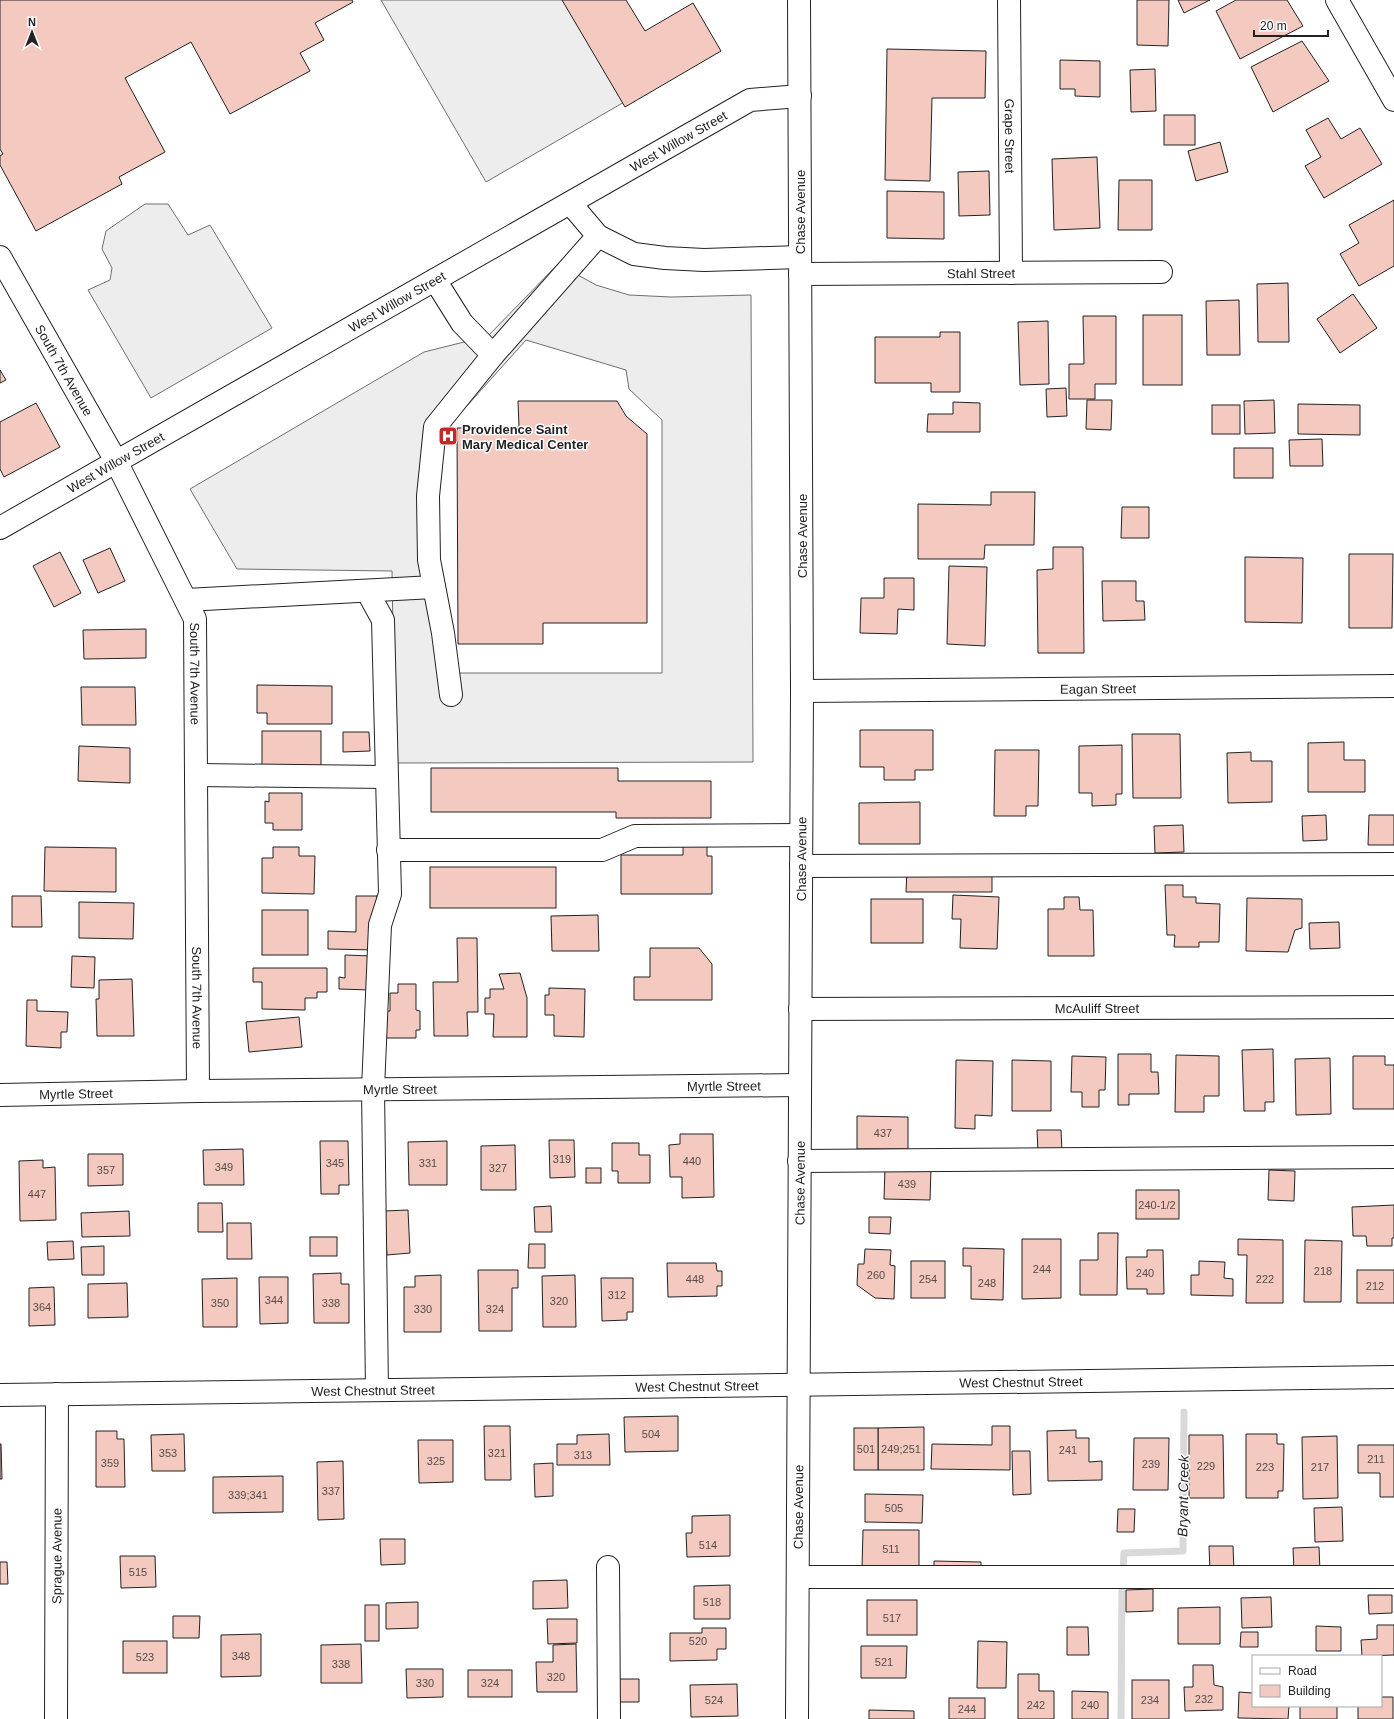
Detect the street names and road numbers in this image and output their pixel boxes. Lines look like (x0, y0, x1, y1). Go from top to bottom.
street label: Grape Street (1002, 99, 1018, 174)
street label: West Willow Street (627, 107, 730, 174)
street label: Chase Avenue (793, 170, 808, 254)
street label: Stahl Street (947, 265, 1015, 281)
street label: West Willow Street (346, 268, 448, 335)
street label: South 7th Avenue (32, 322, 96, 418)
street label: West Willow Street (64, 428, 167, 496)
street label: Chase Avenue (795, 494, 810, 578)
street label: South 7th Avenue (188, 622, 203, 725)
street label: Eagan Street (1060, 681, 1136, 696)
street label: Chase Avenue (793, 817, 809, 901)
street label: South 7th Avenue (190, 946, 205, 1049)
street label: McAuliff Street (1055, 1000, 1140, 1016)
street label: Myrtle Street (687, 1078, 761, 1094)
street label: Myrtle Street (363, 1081, 437, 1097)
street label: Myrtle Street (39, 1085, 113, 1102)
street label: Chase Avenue (792, 1141, 807, 1225)
street label: West Chestnut Street (959, 1374, 1083, 1390)
street label: West Chestnut Street (635, 1378, 759, 1394)
street label: West Chestnut Street (311, 1382, 435, 1398)
street label: Chase Avenue (790, 1465, 806, 1549)
street label: Sprague Avenue (49, 1508, 64, 1604)

